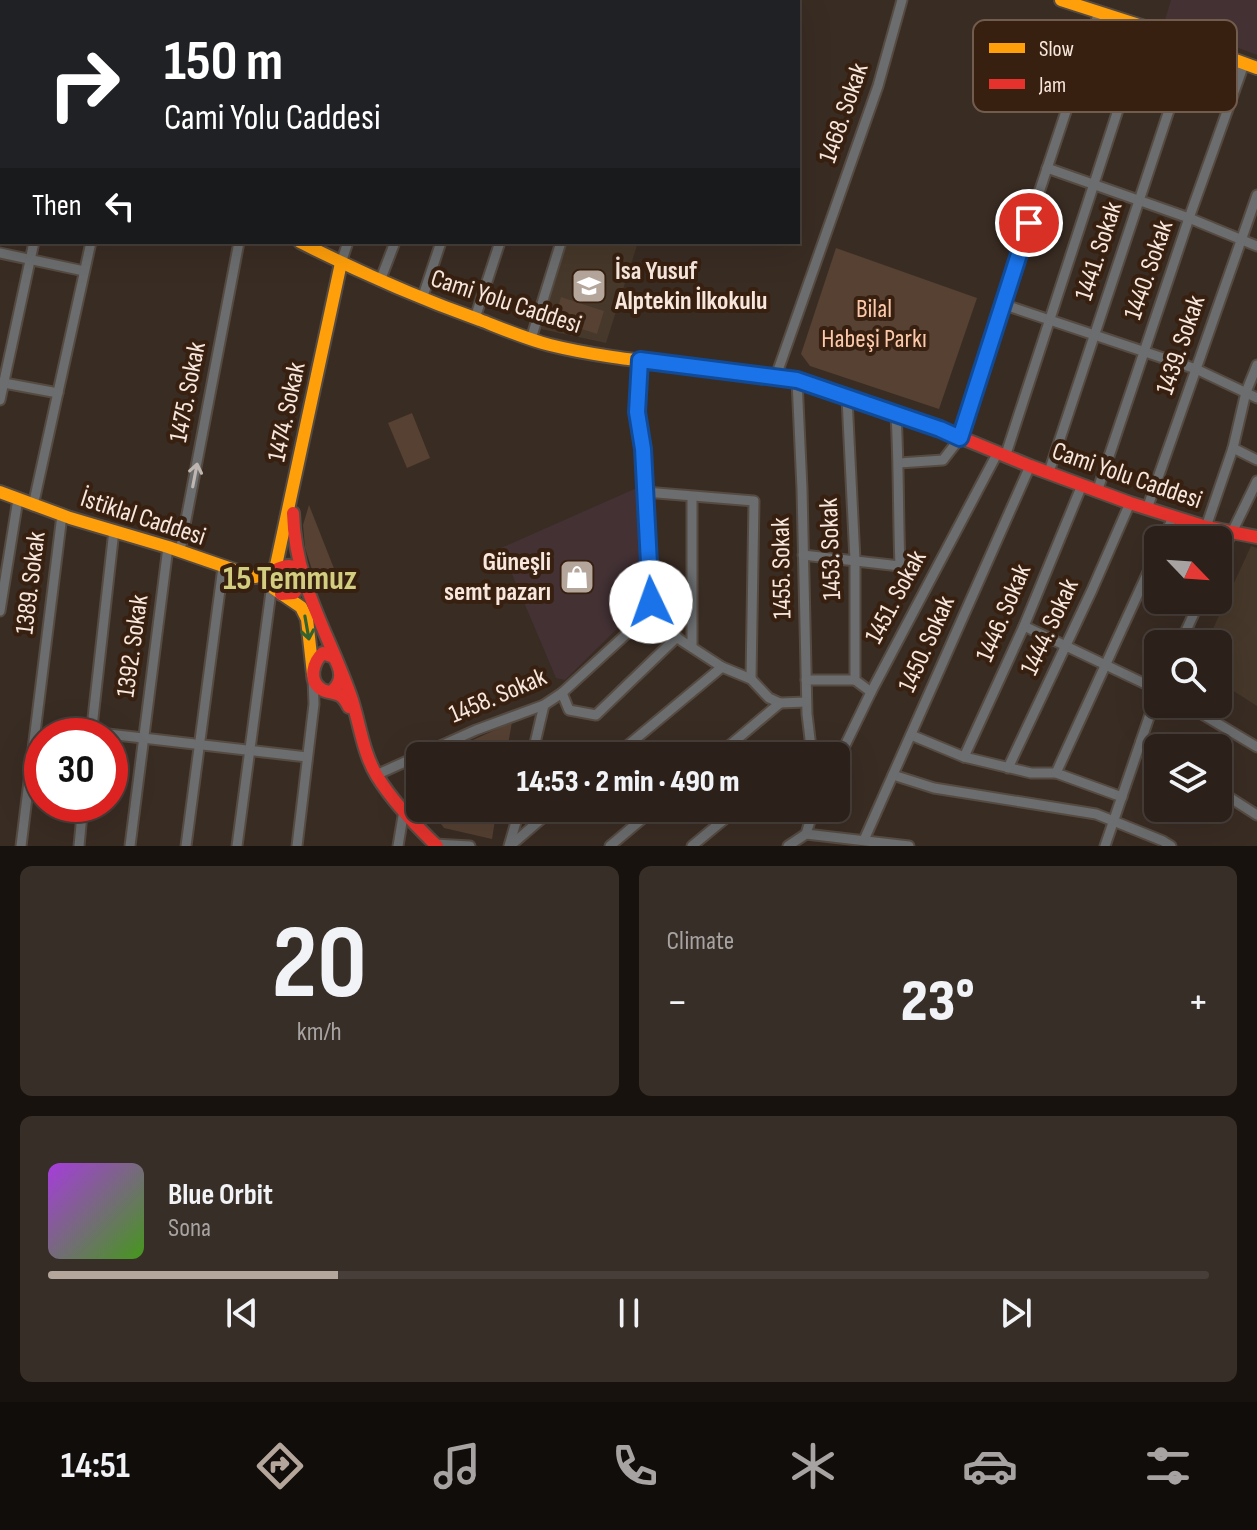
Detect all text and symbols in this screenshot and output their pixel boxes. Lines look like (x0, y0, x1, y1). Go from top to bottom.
legend (973, 20, 1237, 112)
text: 150 m (164, 29, 283, 96)
icon: right (32, 32, 136, 136)
text: Slow (1039, 36, 1074, 63)
street label: 1468. Sokak (813, 59, 876, 167)
text: Jam (1038, 72, 1066, 99)
text: Cami Yolu Caddesi (164, 97, 381, 140)
icon: left (98, 184, 142, 228)
text: Then (32, 188, 82, 224)
pin (995, 189, 1063, 257)
street label: 1441. Sokak (1069, 198, 1129, 304)
icon: arrive (1007, 201, 1051, 245)
street label: 1440. Sokak (1118, 216, 1180, 324)
place label: İsa Yusuf Alptekin İlkokulu (614, 256, 767, 317)
street label: Cami Yolu Caddesi (427, 263, 585, 341)
school or university icon: İsa Yusuf Alptekin İlkokulu (570, 267, 608, 305)
street label: 1439. Sokak (1150, 291, 1212, 399)
park label: Bilal Habeşi Parkı (821, 294, 927, 355)
street label: 1475. Sokak (163, 339, 213, 445)
street label: 1474. Sokak (261, 360, 313, 464)
street label: Cami Yolu Caddesi (1048, 436, 1206, 516)
one-way arrow (188, 462, 203, 488)
street label: İstiklal Caddesi (77, 483, 209, 553)
street label: 1453. Sokak (814, 497, 848, 601)
street label: 1455. Sokak (766, 517, 798, 619)
north arrow (1144, 526, 1232, 614)
map controls (1144, 526, 1232, 822)
street label: 1389. Sokak (9, 530, 53, 636)
street label: 1451. Sokak (859, 545, 933, 649)
place label: Güneşli semt pazarı (444, 547, 551, 608)
district label: 15 Temmuz (223, 558, 357, 599)
shop icon: Güneşli semt pazarı (558, 558, 596, 596)
position arrow (609, 560, 693, 644)
street label: 1446. Sokak (970, 560, 1038, 666)
street label: 1444. Sokak (1014, 574, 1086, 680)
street label: 1450. Sokak (892, 591, 962, 697)
street label: 1392. Sokak (110, 593, 156, 699)
one-way arrow (301, 615, 316, 640)
button: search (1144, 630, 1232, 718)
street label: 1458. Sokak (445, 662, 551, 730)
speed limit sign: 30 (24, 718, 128, 822)
button: layers (1144, 734, 1232, 822)
text: 14:53 · 2 min · 490 m (517, 764, 739, 800)
text: 20 (272, 902, 367, 1027)
text: Climate (667, 926, 734, 957)
text: 23° (901, 966, 975, 1038)
text: − (667, 976, 688, 1029)
text: + (1187, 976, 1209, 1029)
text: km/h (297, 1017, 342, 1048)
text: Blue Orbit (168, 1177, 273, 1213)
text: Sona (168, 1213, 211, 1244)
icon: previous (220, 1291, 264, 1335)
icon: pause (607, 1291, 651, 1335)
icon: next (994, 1291, 1038, 1335)
icon: directions (252, 1438, 308, 1494)
icon: music (429, 1438, 485, 1494)
icon: phone (607, 1438, 663, 1494)
icon: climate (785, 1438, 841, 1494)
icon: car (962, 1438, 1018, 1494)
icon: filters (1140, 1438, 1196, 1494)
text: 14:51 (61, 1445, 130, 1488)

